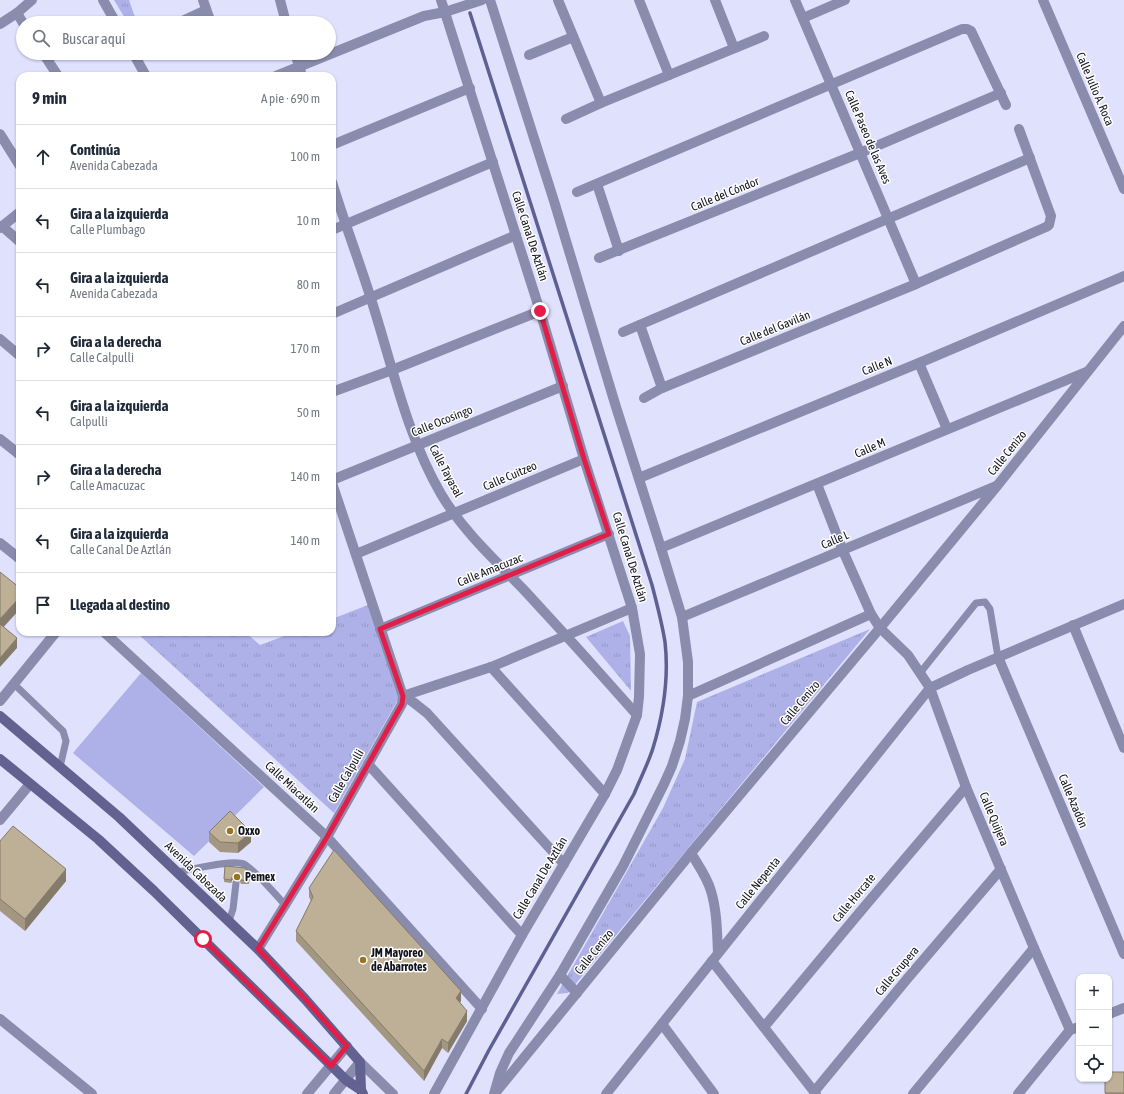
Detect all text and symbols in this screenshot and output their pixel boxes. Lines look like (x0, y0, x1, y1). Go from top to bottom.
search box (16, 16, 336, 60)
icon: search (30, 27, 52, 49)
text: Buscar aquí (62, 30, 125, 47)
street label: Calle Julio A. Roca (1073, 50, 1117, 128)
text: 9 min (32, 88, 67, 108)
street label: Calle Paseo de las Aves (842, 88, 894, 186)
text: A pie · 690 m (261, 91, 320, 106)
text: Continúa (70, 141, 120, 158)
icon: ahead (32, 146, 54, 168)
text: 100 m (291, 149, 320, 164)
text: Avenida Cabezada (70, 158, 158, 173)
street label: Calle del Cóndor (689, 174, 761, 214)
street label: Calle Canal De Aztlán (509, 189, 551, 283)
text: Gira a la izquierda (70, 205, 168, 222)
icon: left (32, 210, 54, 232)
text: 10 m (297, 213, 320, 228)
text: Calle Plumbago (70, 222, 145, 237)
text: Gira a la izquierda (70, 269, 168, 286)
icon: left (32, 274, 54, 296)
text: 80 m (297, 277, 320, 292)
text: Avenida Cabezada (70, 286, 158, 301)
route end (531, 302, 549, 320)
street label: Calle del Gavilán (738, 308, 812, 348)
text: Gira a la derecha (70, 333, 161, 350)
icon: right (32, 338, 54, 360)
text: 170 m (291, 341, 320, 356)
text: Calle Calpulli (70, 350, 134, 365)
street label: Calle N (860, 354, 894, 378)
text: Gira a la izquierda (70, 397, 168, 414)
icon: left (32, 402, 54, 424)
street label: Calle Ocosingo (409, 402, 475, 440)
text: 50 m (297, 405, 320, 420)
text: Calpulli (70, 414, 108, 429)
street label: Calle Cenizo (985, 428, 1030, 478)
street label: Calle M (852, 435, 888, 461)
street label: Calle Tayasal (426, 442, 466, 500)
street label: Calle Cuitzeo (481, 458, 539, 494)
text: Gira a la derecha (70, 461, 161, 478)
icon: right (32, 466, 54, 488)
text: 140 m (291, 469, 320, 484)
text: Calle Amacuzac (70, 478, 145, 493)
street label: Calle Canal De Aztlán (610, 510, 650, 604)
text: Gira a la izquierda (70, 525, 168, 542)
street label: Calle L (819, 528, 851, 552)
icon: left (32, 530, 54, 552)
text: 140 m (291, 533, 320, 548)
text: Calle Canal De Aztlán (70, 542, 171, 557)
street label: Calle Amacuzac (455, 550, 525, 589)
icon: arrive (32, 594, 54, 616)
text: Llegada al destino (70, 596, 170, 613)
street label: Calle Cenizo (777, 678, 823, 728)
street label: Calle Calpulli (325, 747, 367, 805)
street label: Calle Miacatlán (262, 758, 322, 816)
street label: Calle Azadón (1055, 772, 1091, 830)
street label: Calle Quijera (976, 790, 1012, 848)
place label: Oxxo (238, 824, 261, 838)
marker: Oxxo (225, 826, 235, 836)
street label: Calle Canal De Aztlán (510, 834, 570, 922)
street label: Avenida Cabezada (162, 839, 230, 905)
street label: Calle Nepenta (733, 854, 783, 912)
place label: Pemex (245, 870, 275, 884)
street label: Calle Horcate (830, 871, 878, 925)
marker: Pemex (232, 872, 242, 882)
street label: Calle Cenizo (572, 927, 617, 977)
route start (194, 930, 212, 948)
street label: Calle Grupera (872, 944, 922, 998)
place label: JM Mayoreo de Abarrotes (370, 946, 427, 974)
marker: JM Mayoreo de Abarrotes (358, 955, 368, 965)
map controls (1076, 974, 1112, 1082)
button: + (1076, 974, 1112, 1010)
button: − (1076, 1010, 1112, 1046)
button: locate (1076, 1046, 1112, 1082)

